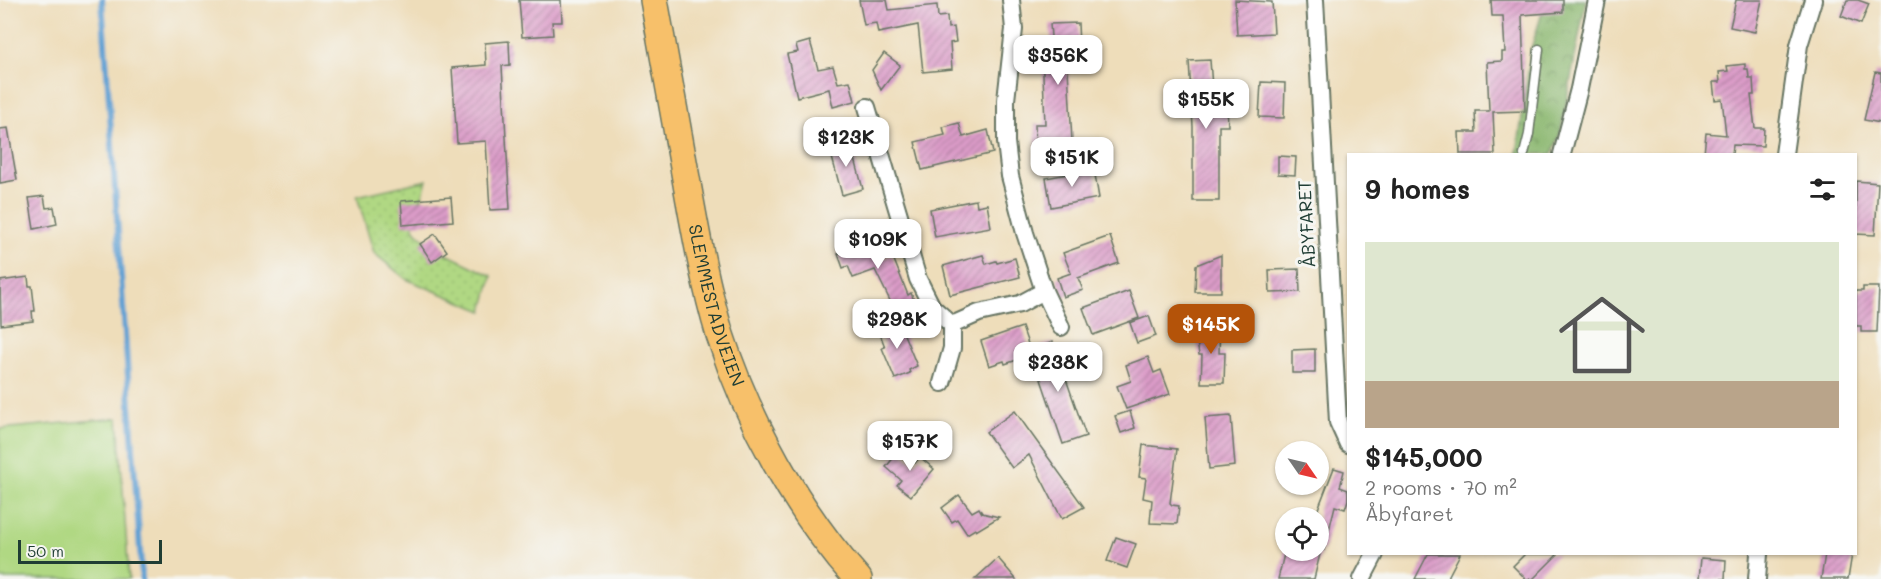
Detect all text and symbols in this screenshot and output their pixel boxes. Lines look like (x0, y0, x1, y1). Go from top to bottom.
pin: $356K (1016, 35, 1100, 86)
text: $356K (1027, 41, 1089, 67)
pin: $155K (1164, 79, 1248, 130)
text: $155K (1177, 85, 1235, 111)
pin: $123K (804, 117, 888, 168)
text: $123K (817, 123, 875, 149)
pin: $151K (1030, 137, 1114, 188)
text: $151K (1045, 143, 1099, 169)
text: 9 homes (1365, 172, 1470, 206)
icon: filters (1806, 173, 1839, 206)
street label: ÅBYFARET (1292, 180, 1320, 269)
pin: $109K (836, 219, 920, 270)
street label: SLEMMESTADVEIEN (684, 222, 751, 390)
text: $109K (848, 225, 908, 251)
icon: home (1548, 281, 1656, 389)
pin: $298K (855, 299, 939, 350)
pin: $145K (1169, 304, 1253, 355)
text: $298K (866, 305, 928, 331)
text: $145K (1182, 310, 1240, 336)
pin: $238K (1016, 342, 1100, 393)
text: $238K (1027, 348, 1089, 374)
pin: $157K (868, 421, 952, 472)
text: $157K (881, 427, 939, 453)
text: $145,000 (1365, 440, 1482, 474)
north arrow (1275, 441, 1329, 495)
map controls (1275, 441, 1329, 561)
text: 2 rooms · 70 m² (1365, 474, 1517, 500)
text: Åbyfaret (1365, 500, 1453, 526)
button: locate (1275, 507, 1329, 561)
scale bar (18, 537, 162, 564)
text: 50 m (27, 540, 64, 561)

